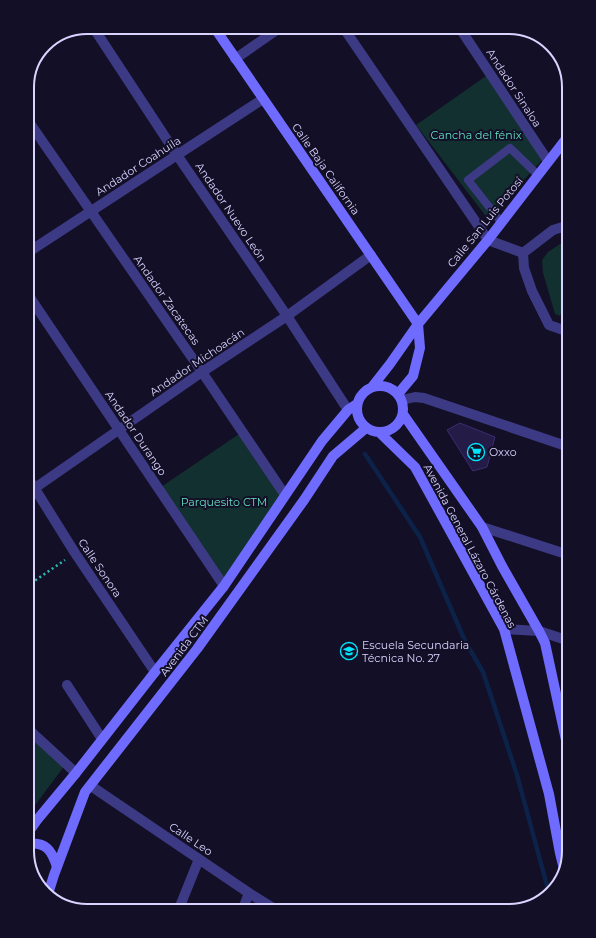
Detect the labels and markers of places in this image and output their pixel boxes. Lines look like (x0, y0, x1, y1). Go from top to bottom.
supermarket icon: Oxxo (466, 442, 486, 462)
place label: Oxxo (489, 445, 517, 459)
place label: Escuela Secundaria Técnica No. 27 (362, 638, 469, 665)
school or university icon: Escuela Secundaria Técnica No. 27 (339, 641, 359, 661)

